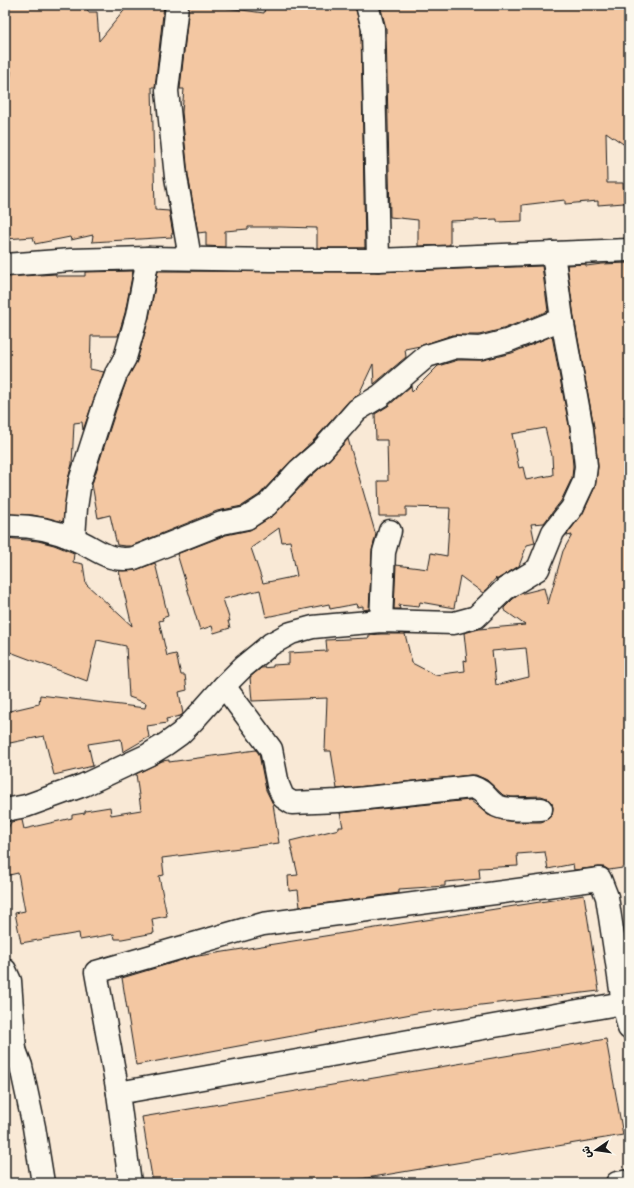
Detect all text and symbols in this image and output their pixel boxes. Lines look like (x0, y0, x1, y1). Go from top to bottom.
north arrow (576, 1130, 616, 1170)
text: ش (579, 1145, 595, 1159)

